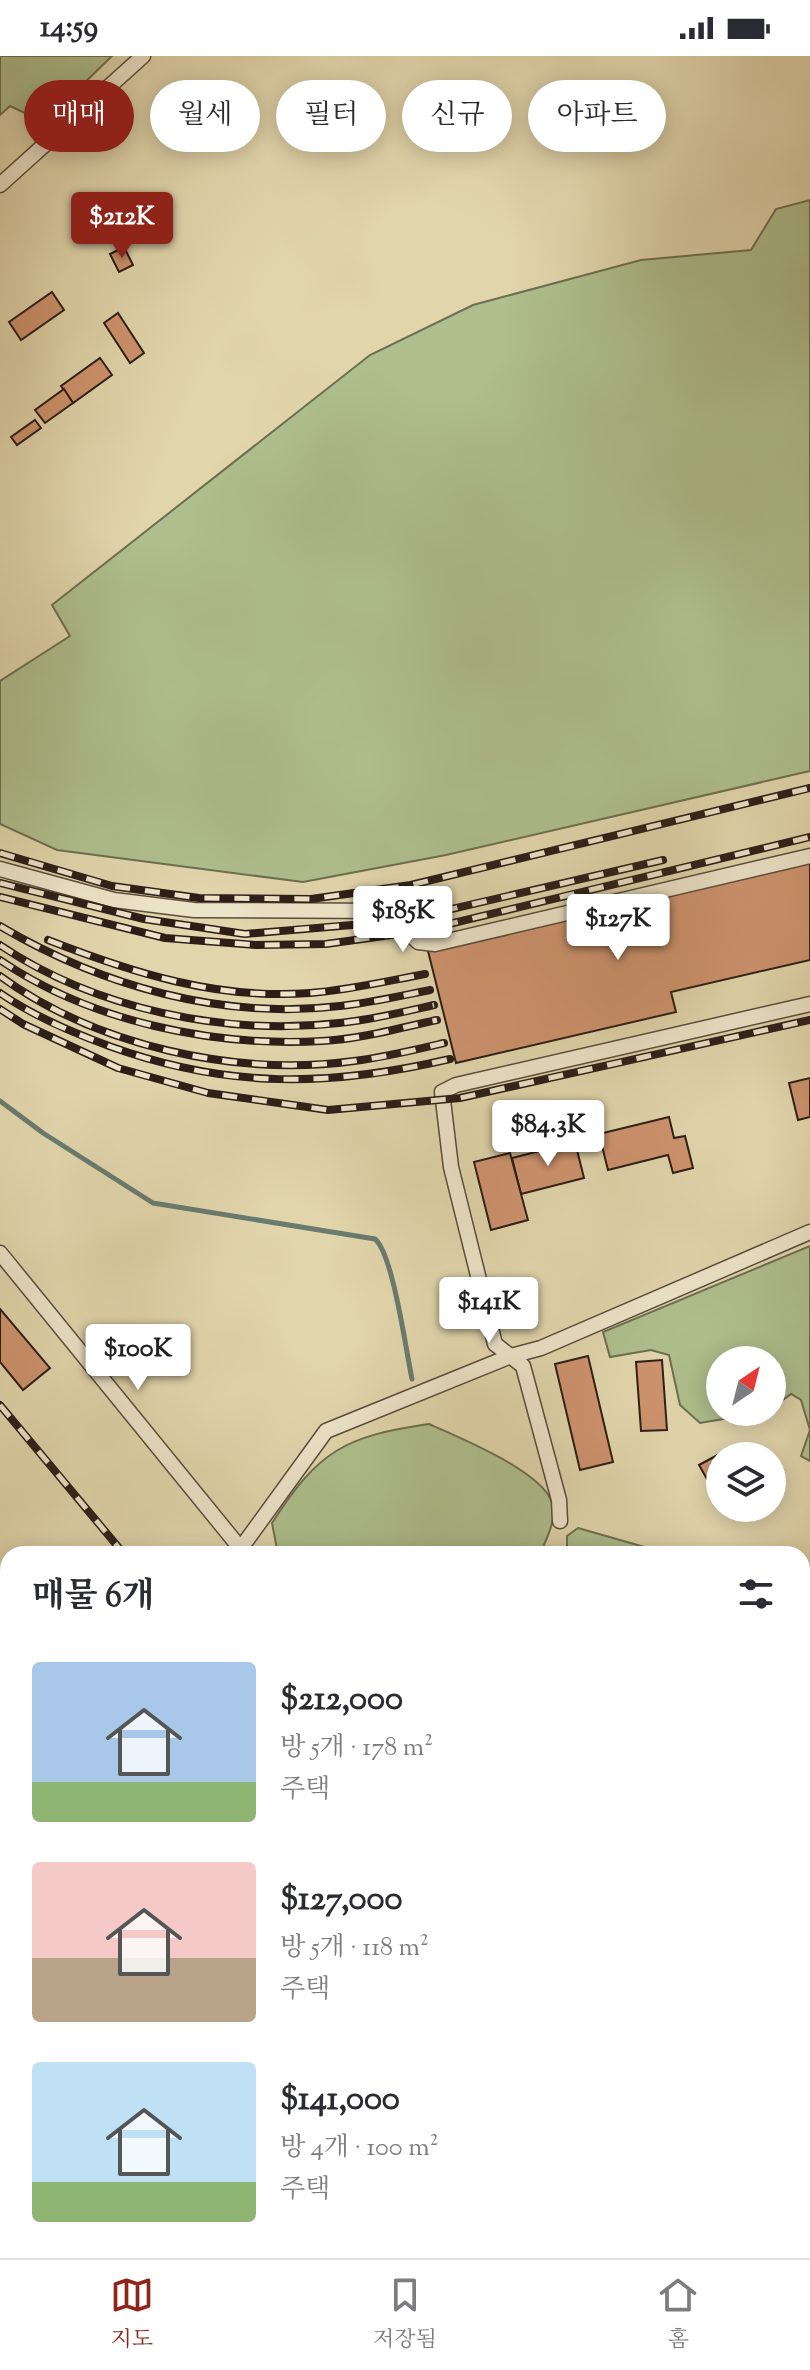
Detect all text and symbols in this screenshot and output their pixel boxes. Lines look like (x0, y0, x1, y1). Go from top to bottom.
text: 14:59 (40, 7, 98, 50)
chip: 매매 (24, 80, 134, 152)
chip: 월세 (150, 80, 260, 152)
chip: 필터 (276, 80, 386, 152)
chip: 신규 (402, 80, 512, 152)
chip: 아파트 (528, 80, 666, 152)
pin: $212K (66, 192, 178, 260)
text: $212K (89, 199, 155, 236)
pin: $185K (347, 886, 459, 954)
text: $185K (371, 893, 435, 930)
pin: $127K (562, 894, 674, 962)
text: $127K (585, 901, 651, 938)
pin: $84.3K (483, 1100, 613, 1168)
text: $84.3K (510, 1107, 586, 1144)
pin: $141K (433, 1277, 545, 1345)
text: $141K (457, 1284, 521, 1321)
pin: $100K (82, 1324, 194, 1392)
text: $100K (104, 1331, 172, 1368)
north arrow (706, 1346, 786, 1426)
map controls (706, 1346, 786, 1522)
button: layers (706, 1442, 786, 1522)
icon: filters (734, 1572, 778, 1616)
text: 매물 6개 (32, 1573, 155, 1622)
text: $212,000 (280, 1676, 403, 1725)
icon: home (96, 1694, 192, 1790)
text: 방 5개 · 178 m² (280, 1730, 433, 1767)
text: 주택 (280, 1772, 330, 1809)
text: $127,000 (280, 1876, 403, 1925)
icon: home (96, 1894, 192, 1990)
text: 방 5개 · 118 m² (280, 1930, 429, 1967)
text: 주택 (280, 1972, 330, 2009)
text: $141,000 (280, 2076, 400, 2125)
icon: home (96, 2094, 192, 2190)
text: 방 4개 · 100 m² (280, 2130, 438, 2167)
text: 주택 (280, 2172, 330, 2209)
tab: 지도 (110, 2273, 154, 2357)
tab: 저장됨 (373, 2273, 437, 2357)
tab: 홈 (656, 2273, 700, 2357)

